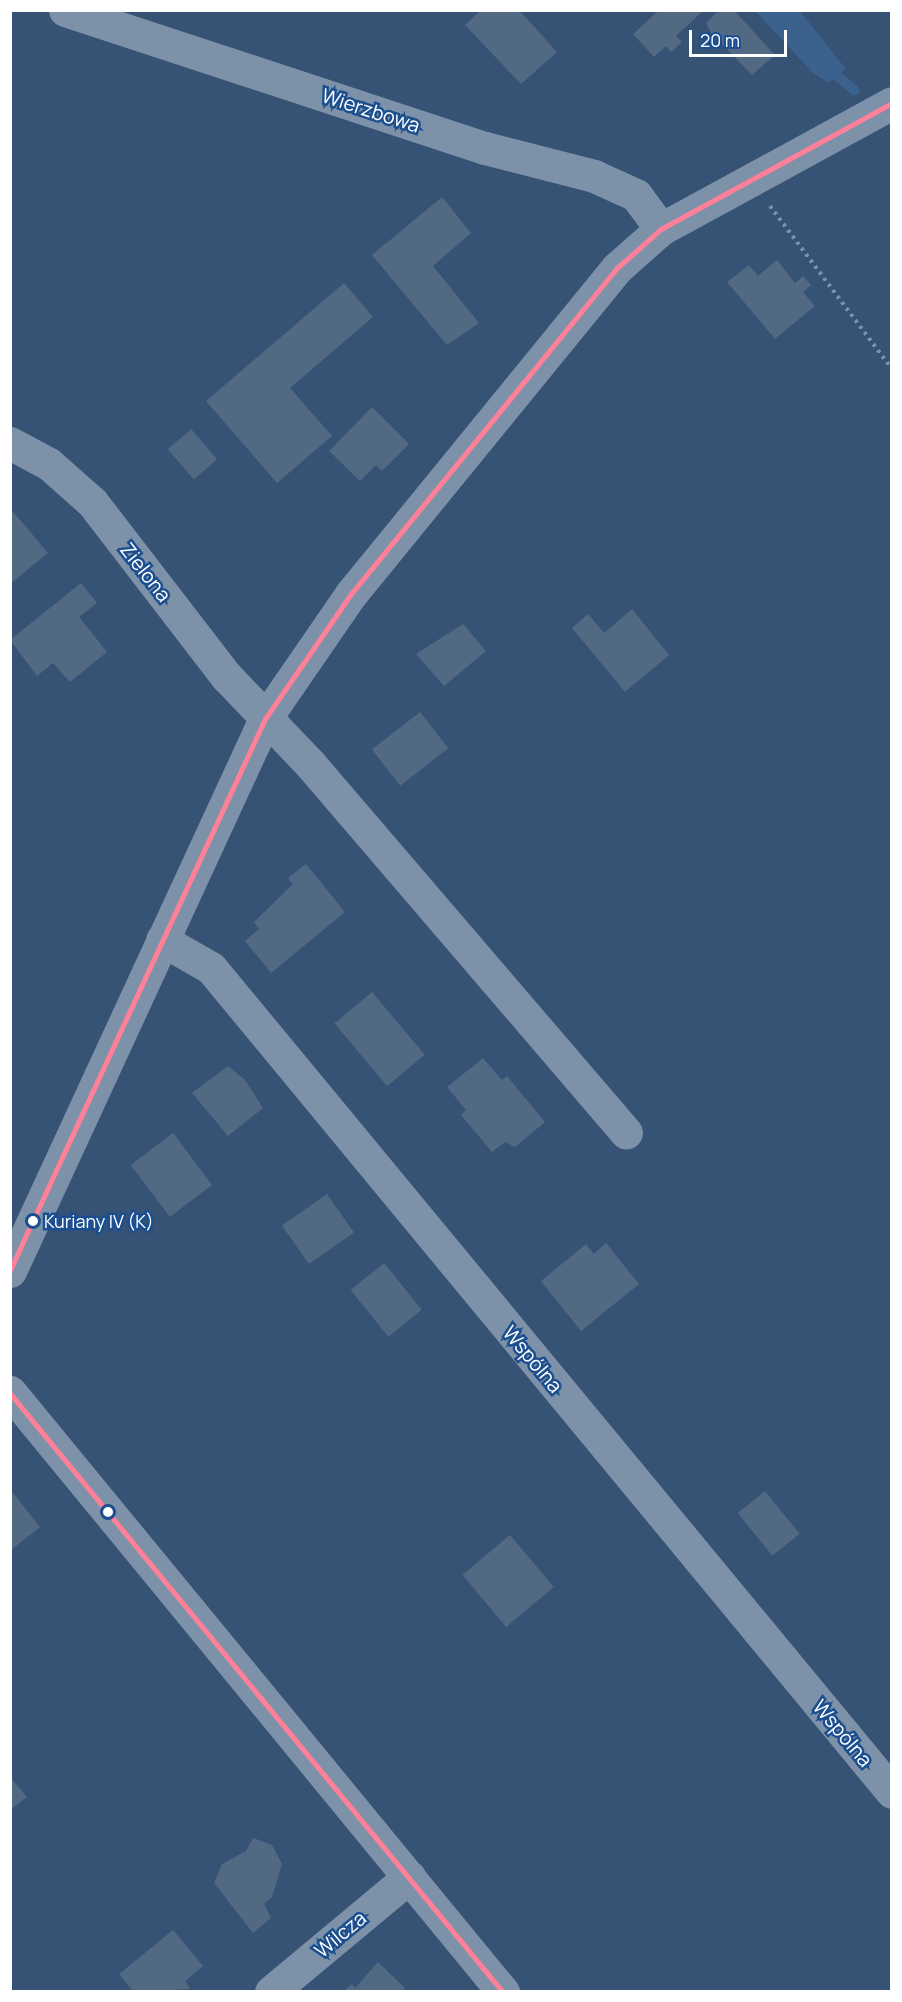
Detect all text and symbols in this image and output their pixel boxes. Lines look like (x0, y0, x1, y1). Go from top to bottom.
scale bar (692, 18, 790, 56)
text: 20 m (700, 28, 740, 52)
street label: Wierzbowa (319, 83, 423, 137)
street label: Zielona (116, 538, 176, 606)
place label: Kuriany IV (K) (44, 1210, 154, 1232)
marker: Kuriany IV (K) (27, 1215, 39, 1227)
street label: Wspólna (498, 1321, 568, 1397)
unlabelled marker (102, 1506, 114, 1518)
street label: Wspólna (808, 1695, 878, 1771)
street label: Wilcza (309, 1906, 371, 1962)

